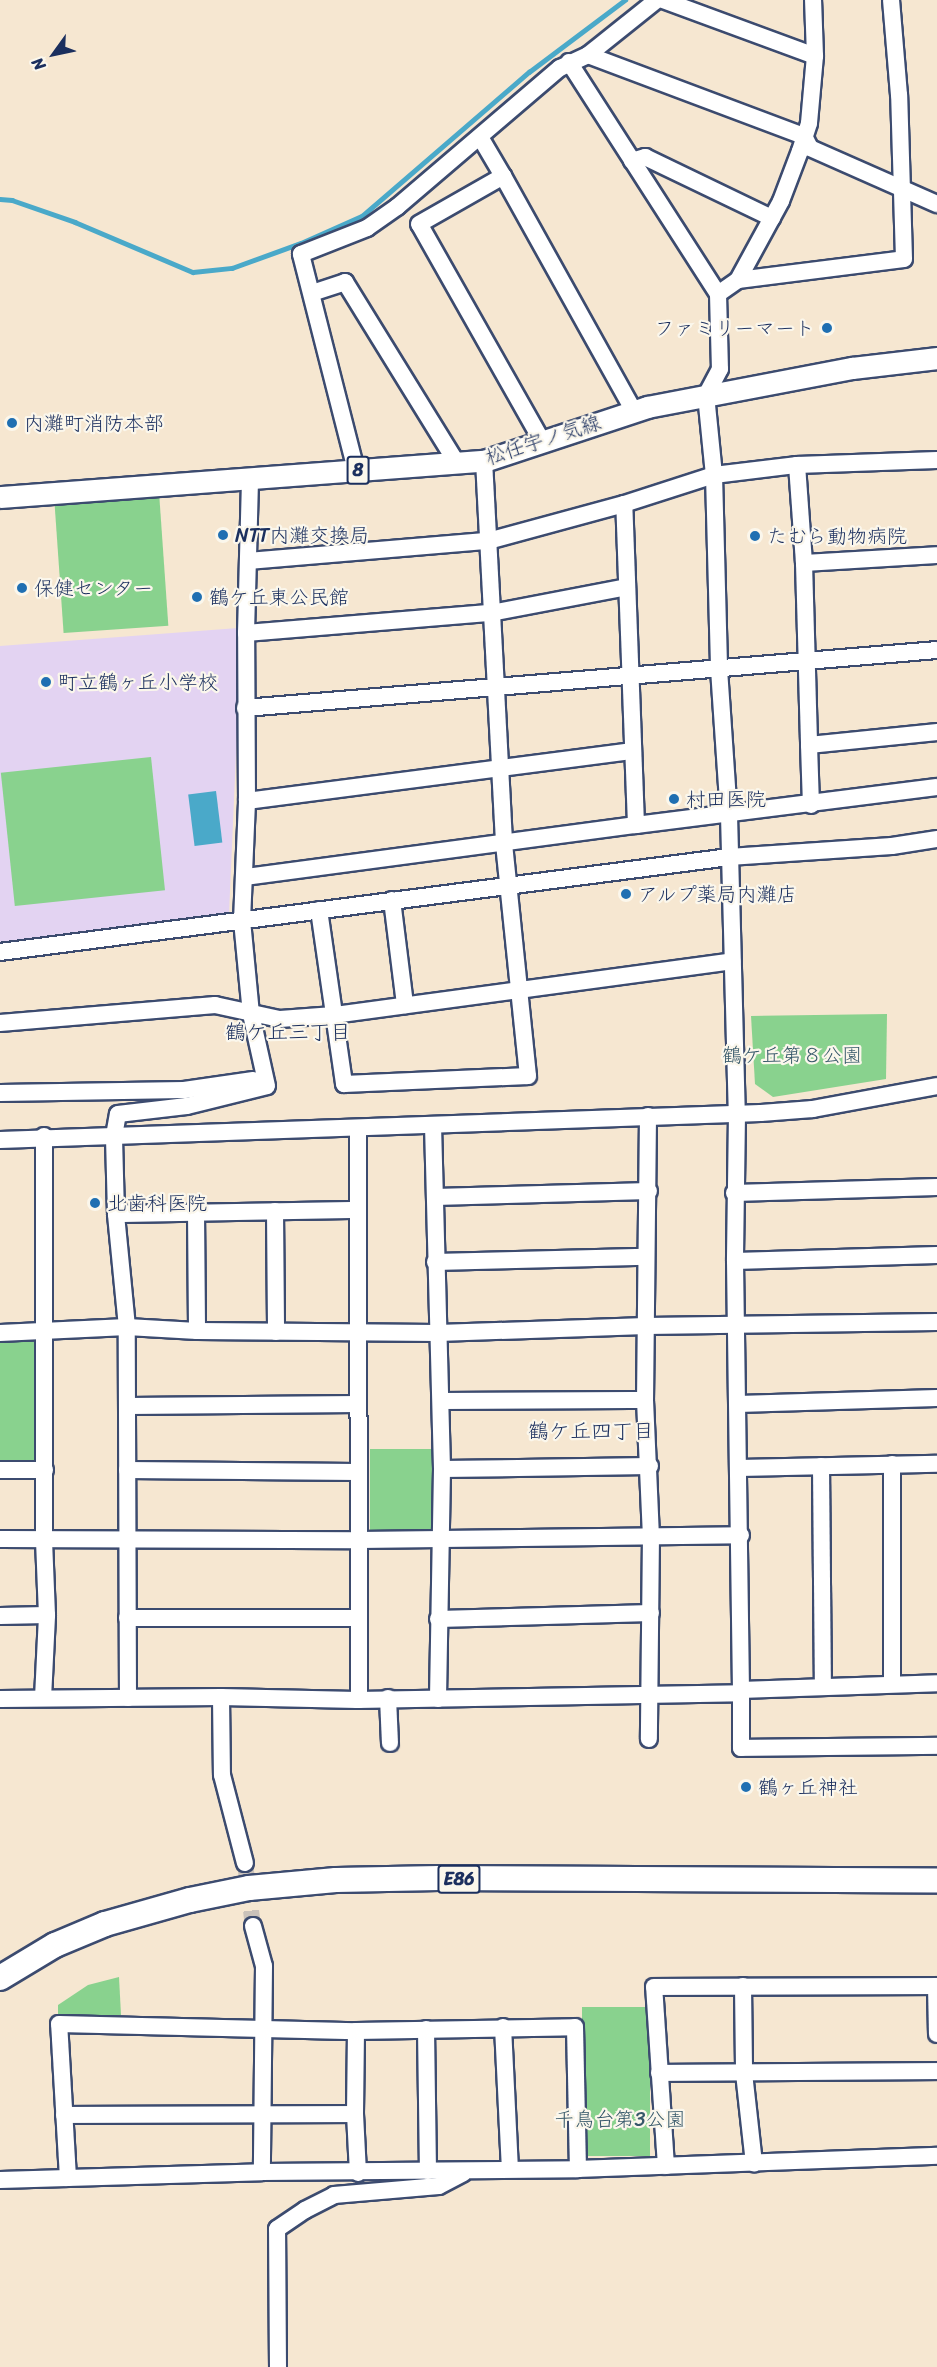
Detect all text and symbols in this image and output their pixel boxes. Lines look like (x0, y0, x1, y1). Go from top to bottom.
north arrow (24, 24, 84, 84)
text: N (23, 52, 54, 77)
place label: ファミリーマート (655, 316, 815, 340)
marker: ファミリーマート (820, 321, 834, 335)
street label: 松任宇ノ気線 (482, 410, 604, 470)
place label: 内灘町消防本部 (24, 411, 164, 435)
marker: 内灘町消防本部 (5, 416, 19, 430)
road number: 8 (346, 455, 370, 485)
place label: NTT内灘交換局 (235, 523, 369, 547)
place label: たむら動物病院 (767, 524, 907, 548)
marker: NTT内灘交換局 (216, 528, 230, 542)
marker: たむら動物病院 (748, 529, 762, 543)
place label: 保健センター (34, 576, 154, 600)
marker: 保健センター (15, 581, 29, 595)
place label: 鶴ケ丘東公民館 (209, 585, 349, 609)
marker: 鶴ケ丘東公民館 (190, 590, 204, 604)
place label: 町立鶴ヶ丘小学校 (58, 670, 218, 694)
marker: 町立鶴ヶ丘小学校 (39, 675, 53, 689)
place label: 村田医院 (686, 787, 766, 811)
marker: 村田医院 (667, 792, 681, 806)
place label: アルプ薬局内灘店 (638, 882, 798, 906)
marker: アルプ薬局内灘店 (619, 887, 633, 901)
district label: 鶴ケ丘三丁目 (225, 1019, 351, 1045)
park label: 鶴ケ丘第８公園 (722, 1043, 862, 1067)
place label: 北歯科医院 (107, 1191, 207, 1215)
marker: 北歯科医院 (88, 1196, 102, 1210)
district label: 鶴ケ丘四丁目 (528, 1418, 654, 1444)
place label: 鶴ヶ丘神社 (758, 1775, 858, 1799)
marker: 鶴ヶ丘神社 (739, 1780, 753, 1794)
road number: E86 (436, 1864, 482, 1894)
park label: 千鳥台第3公園 (555, 2107, 685, 2131)

